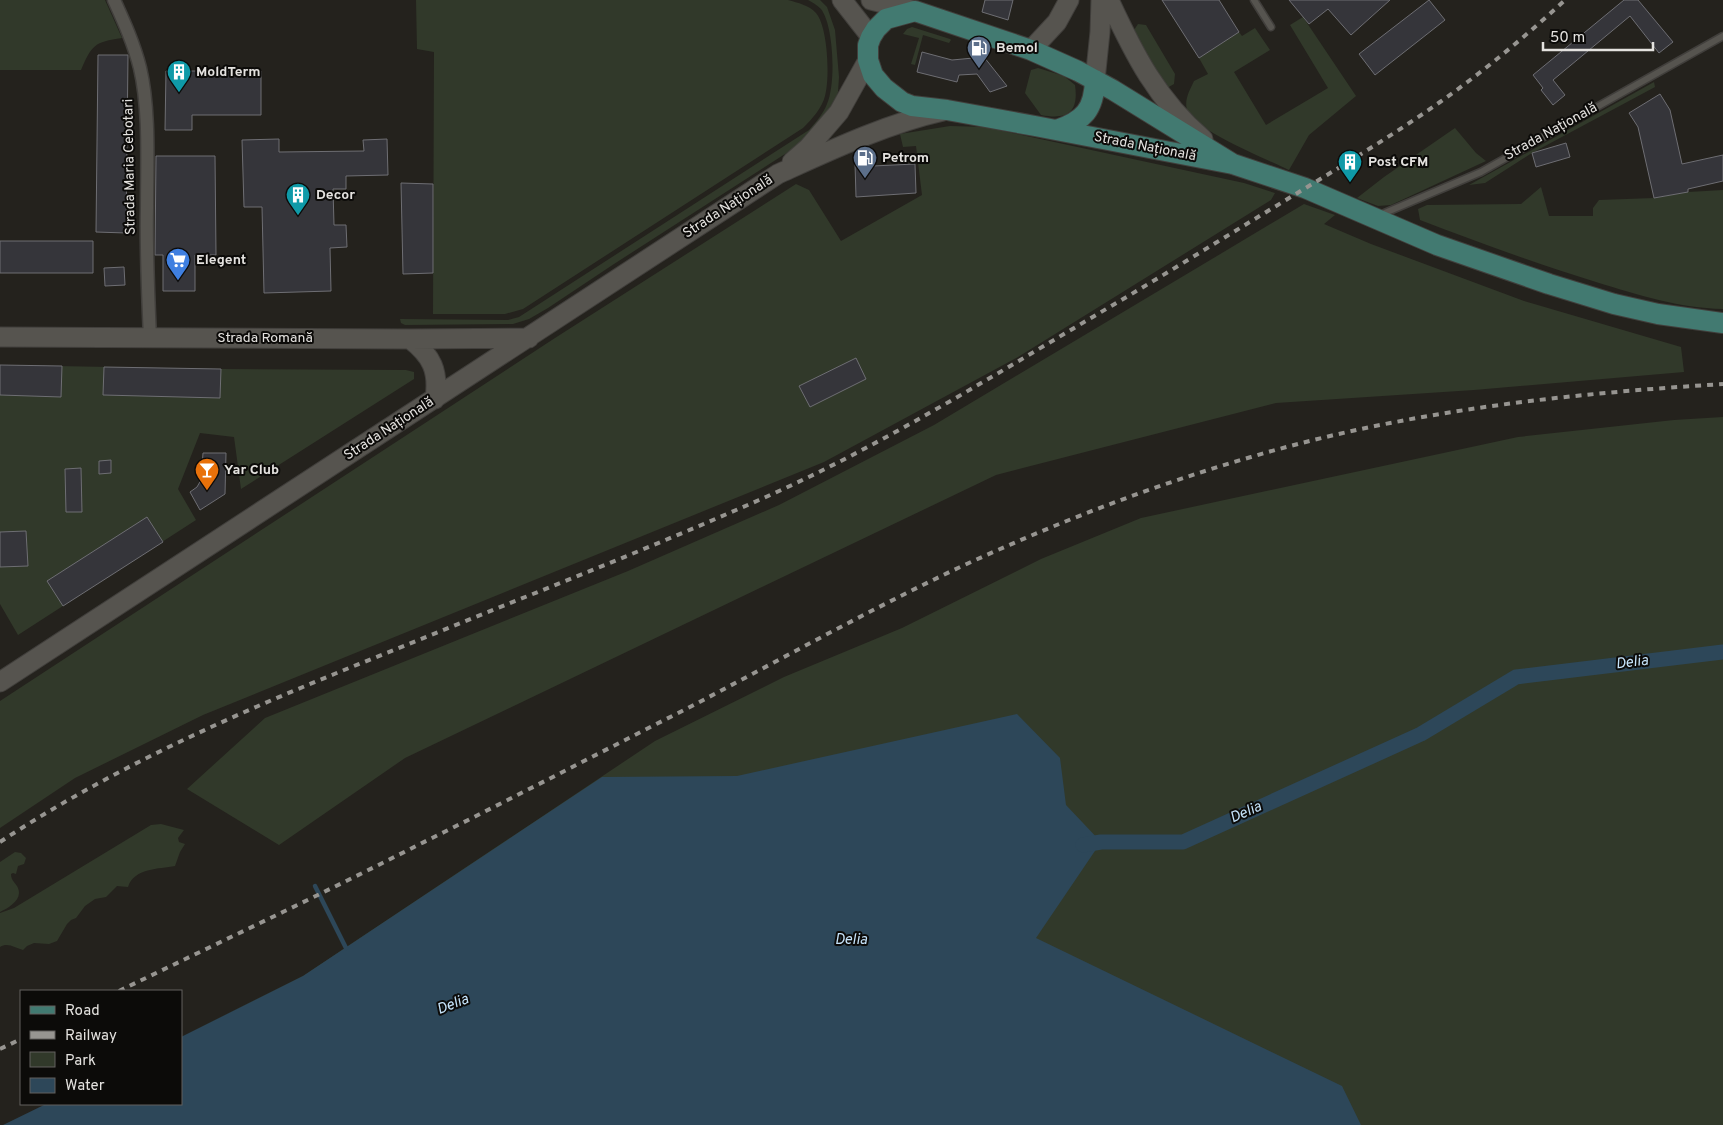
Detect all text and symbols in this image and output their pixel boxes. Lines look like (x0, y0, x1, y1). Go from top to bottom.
scale bar (1543, 20, 1653, 52)
text: 50 m (1550, 29, 1585, 48)
fuel station icon: Bemol (966, 35, 992, 69)
place label: Bemol (996, 40, 1038, 57)
building icon: MoldTerm (166, 59, 192, 93)
place label: MoldTerm (196, 64, 260, 81)
street label: Strada Maria Cebotari (120, 99, 140, 235)
street label: Strada Națională (1502, 99, 1600, 165)
street label: Strada Națională (1093, 129, 1197, 165)
fuel station icon: Petrom (852, 145, 878, 179)
building icon: Post CFM (1337, 149, 1363, 183)
place label: Petrom (882, 150, 929, 167)
place label: Post CFM (1368, 154, 1428, 171)
street label: Strada Națională (680, 172, 776, 242)
building icon: Decor (285, 182, 311, 216)
place label: Decor (316, 187, 355, 204)
supermarket icon: Elegent (165, 247, 191, 281)
place label: Elegent (196, 252, 246, 269)
street label: Strada Romană (217, 330, 313, 347)
street label: Strada Națională (341, 394, 437, 464)
bar icon: Yar Club (194, 457, 220, 491)
place label: Yar Club (224, 462, 279, 479)
water label: Delia (1615, 652, 1650, 674)
water label: Delia (1227, 798, 1265, 828)
water label: Delia (835, 931, 868, 950)
legend (20, 990, 182, 1105)
water label: Delia (434, 990, 472, 1020)
text: Road (65, 1002, 100, 1021)
text: Railway (65, 1027, 117, 1046)
text: Park (65, 1052, 96, 1071)
text: Water (65, 1077, 105, 1096)

